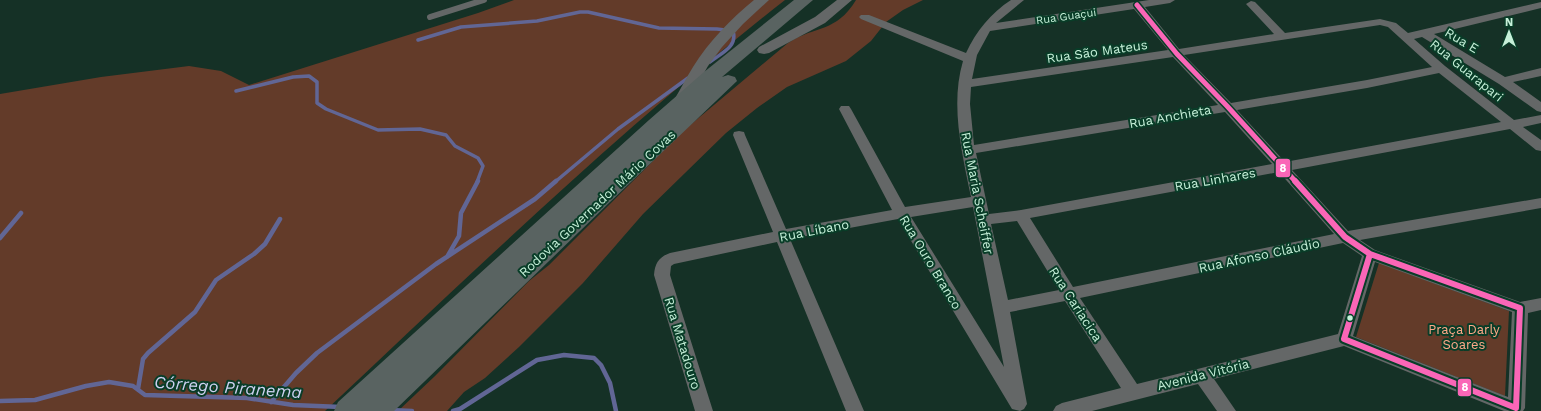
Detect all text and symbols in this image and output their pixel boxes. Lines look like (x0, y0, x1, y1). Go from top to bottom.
street label: Rua Guaçui (1035, 6, 1097, 27)
north arrow (1489, 12, 1529, 52)
text: N (1505, 16, 1513, 29)
street label: Rua E (1442, 25, 1481, 56)
street label: Rua Guarapari (1427, 36, 1506, 104)
street label: Rua São Mateus (1046, 37, 1149, 66)
street label: Rua Anchieta (1128, 102, 1213, 131)
street label: Rodovia Governador Mário Covas (516, 127, 679, 280)
street label: Rua Maria Scheiffer (958, 131, 997, 255)
line badge: 8 (1275, 158, 1291, 178)
text: 8 (1280, 162, 1287, 175)
street label: Rua Linhares (1173, 165, 1257, 194)
street label: Rua Ouro Branco (897, 212, 965, 312)
street label: Rua Líbano (778, 216, 850, 245)
street label: Rua Afonso Cláudio (1197, 235, 1321, 276)
street label: Rua Cariacica (1046, 264, 1106, 345)
street label: Rua Matadouro (661, 295, 704, 391)
unlabelled marker (1345, 313, 1355, 323)
park label: Praça Darly Soares (1428, 322, 1500, 352)
street label: Avenida Vitória (1156, 356, 1251, 393)
water label: Córrego Piranema (153, 372, 303, 402)
line badge: 8 (1457, 378, 1472, 397)
text: 8 (1462, 381, 1469, 394)

